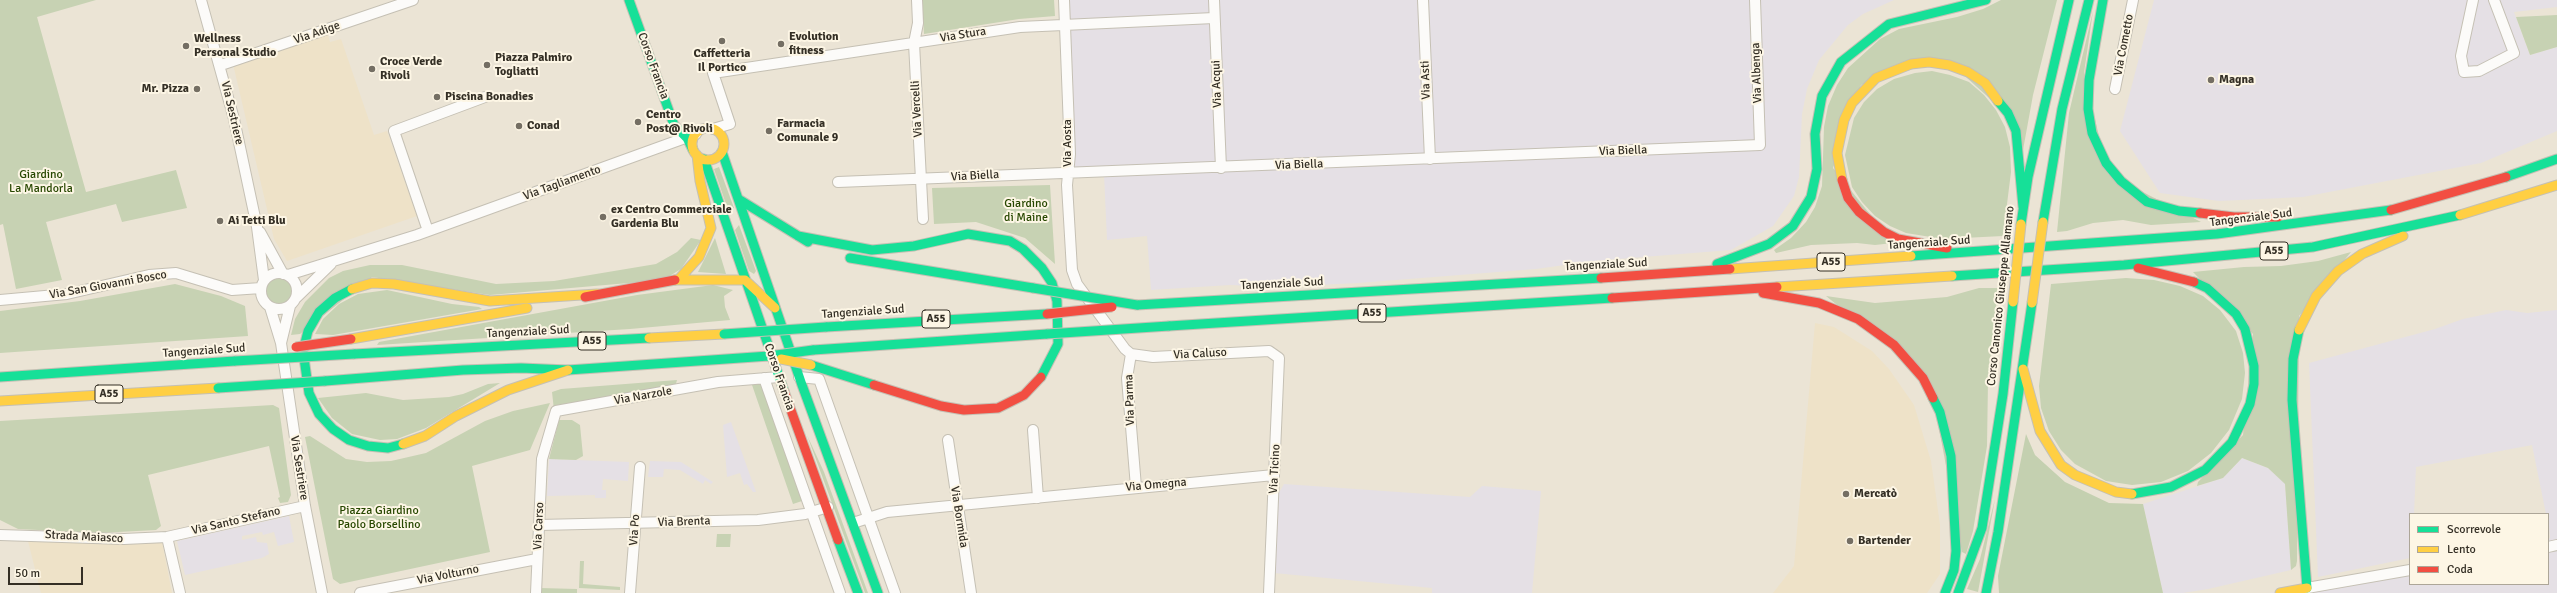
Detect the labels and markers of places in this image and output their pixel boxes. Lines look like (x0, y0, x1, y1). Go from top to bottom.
place label: Evolution fitness (789, 30, 839, 58)
place label: Wellness Personal Studio (194, 32, 276, 60)
marker: Caffetteria Il Portico (717, 36, 727, 46)
marker: Evolution fitness (776, 39, 786, 49)
marker: Wellness Personal Studio (181, 41, 191, 51)
place label: Caffetteria Il Portico (694, 47, 750, 75)
place label: Piazza Palmiro Togliatti (495, 51, 572, 79)
place label: Croce Verde Rivoli (380, 55, 442, 83)
marker: Piazza Palmiro Togliatti (482, 60, 492, 70)
marker: Croce Verde Rivoli (367, 64, 377, 74)
place label: Magna (2219, 73, 2254, 87)
marker: Magna (2206, 75, 2216, 85)
place label: Mr. Pizza (141, 82, 189, 96)
marker: Mr. Pizza (192, 84, 202, 94)
place label: Piscina Bonadies (445, 90, 533, 104)
marker: Piscina Bonadies (432, 92, 442, 102)
place label: Centro Post@ Rivoli (646, 108, 713, 136)
marker: Centro Post@ Rivoli (633, 117, 643, 127)
place label: Farmacia Comunale 9 (777, 117, 838, 145)
place label: Conad (527, 119, 560, 133)
marker: Conad (514, 121, 524, 131)
marker: Farmacia Comunale 9 (764, 126, 774, 136)
place label: ex Centro Commerciale Gardenia Blu (611, 203, 732, 231)
marker: ex Centro Commerciale Gardenia Blu (598, 212, 608, 222)
place label: Ai Tetti Blu (228, 214, 286, 228)
marker: Ai Tetti Blu (215, 216, 225, 226)
place label: Mercatò (1854, 487, 1897, 501)
marker: Mercatò (1841, 489, 1851, 499)
place label: Bartender (1858, 534, 1911, 548)
marker: Bartender (1845, 536, 1855, 546)

